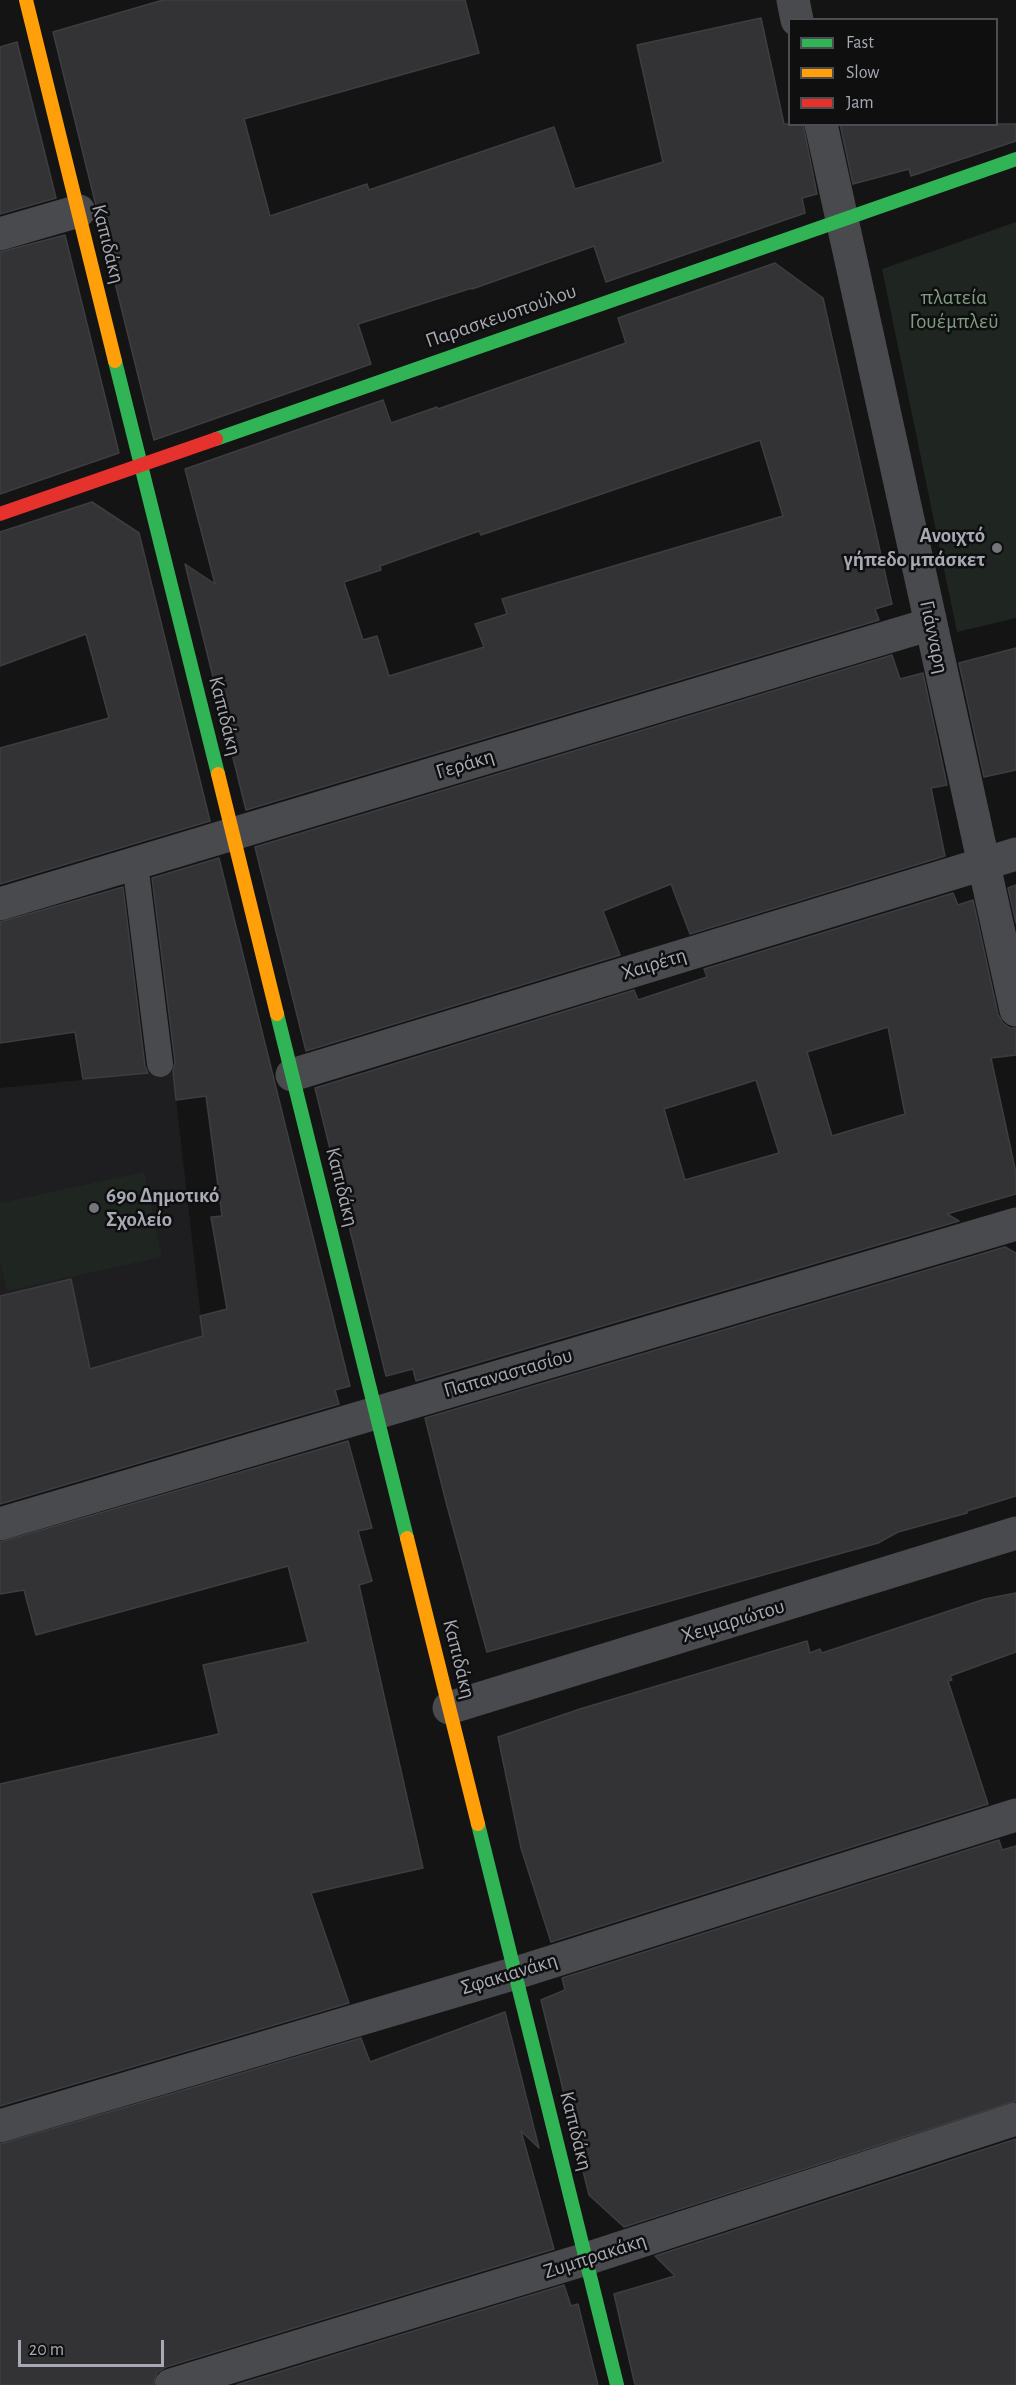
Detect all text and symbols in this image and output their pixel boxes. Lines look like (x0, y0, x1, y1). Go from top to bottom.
legend (788, 18, 998, 126)
text: Fast (846, 34, 874, 52)
text: Slow (846, 64, 879, 82)
text: Jam (846, 94, 874, 112)
street label: Καπιδάκη (86, 202, 130, 286)
street label: Παρασκευοπούλου (422, 278, 580, 354)
park label: πλατεία Γουέμπλεϋ (909, 285, 999, 335)
place label: Ανοιχτό γήπεδο μπάσκετ (844, 523, 985, 573)
marker: Ανοιχτό γήπεδο μπάσκετ (990, 541, 1004, 555)
street label: Γιάνναρη (914, 598, 954, 676)
street label: Καπιδάκη (203, 674, 247, 758)
street label: Γεράκη (433, 743, 497, 785)
street label: Χαιρέτη (618, 942, 690, 986)
street label: Καπιδάκη (320, 1145, 364, 1229)
place label: 69ο Δημοτικό Σχολείο (106, 1183, 219, 1233)
marker: 69ο Δημοτικό Σχολείο (87, 1201, 101, 1215)
street label: Παπαναστασίου (441, 1343, 575, 1403)
street label: Χειμαριώτου (678, 1593, 788, 1649)
street label: Καπιδάκη (437, 1617, 481, 1701)
street label: Σφακιανάκη (458, 1947, 560, 2001)
street label: Καπιδάκη (554, 2089, 598, 2173)
street label: Ζυμπρακάκη (540, 2228, 650, 2284)
scale bar (21, 2328, 166, 2366)
text: 20 m (29, 2341, 64, 2359)

